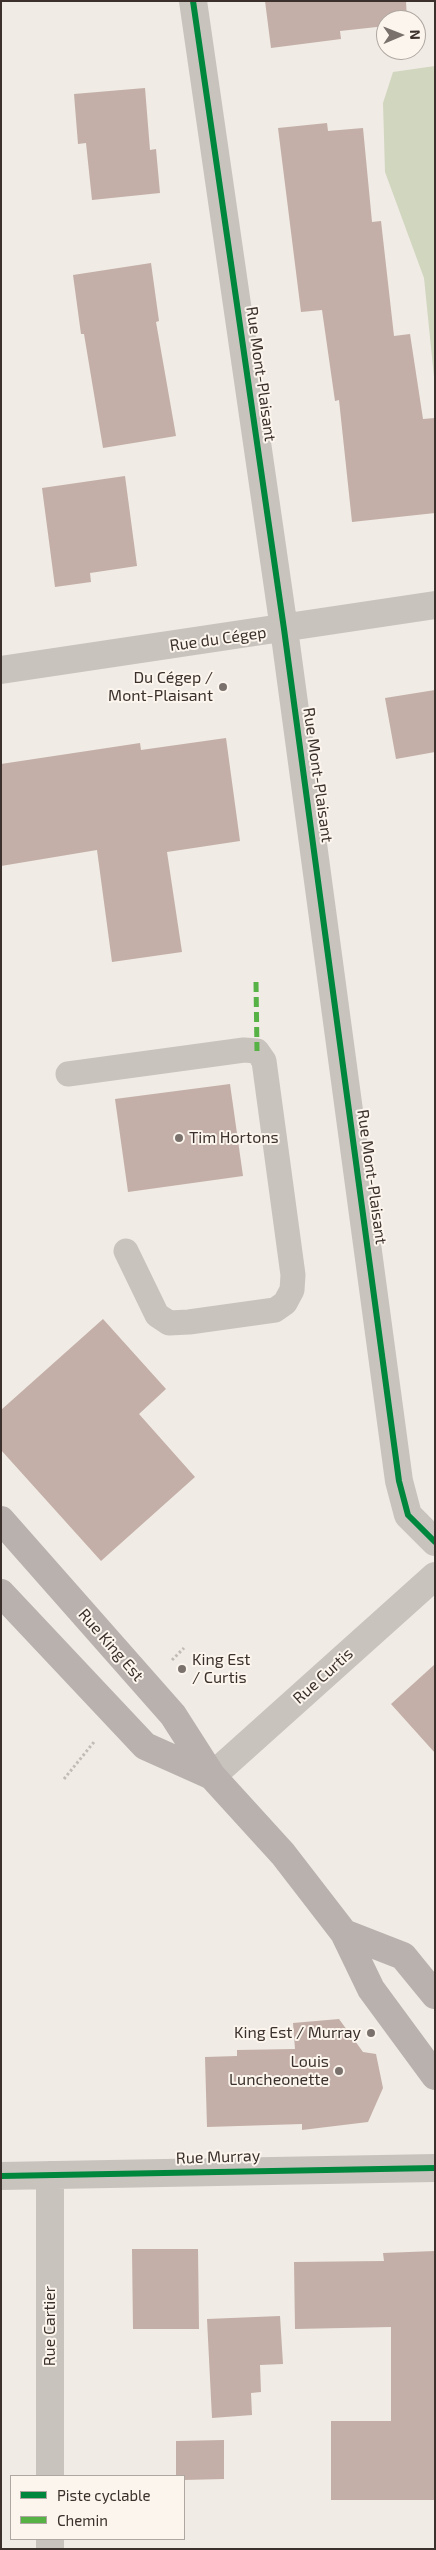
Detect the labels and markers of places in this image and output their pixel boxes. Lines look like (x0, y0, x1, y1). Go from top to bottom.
place label: Du Cégep / Mont-Plaisant (108, 668, 213, 706)
marker: Du Cégep / Mont-Plaisant (217, 681, 229, 693)
place label: Tim Hortons (189, 1128, 279, 1148)
marker: Tim Hortons (173, 1132, 185, 1144)
place label: King Est / Curtis (192, 1650, 250, 1688)
marker: King Est / Curtis (176, 1663, 188, 1675)
place label: King Est / Murray (234, 2023, 361, 2043)
marker: King Est / Murray (365, 2027, 377, 2039)
place label: Louis Luncheonette (229, 2052, 329, 2090)
marker: Louis Luncheonette (333, 2065, 345, 2077)

